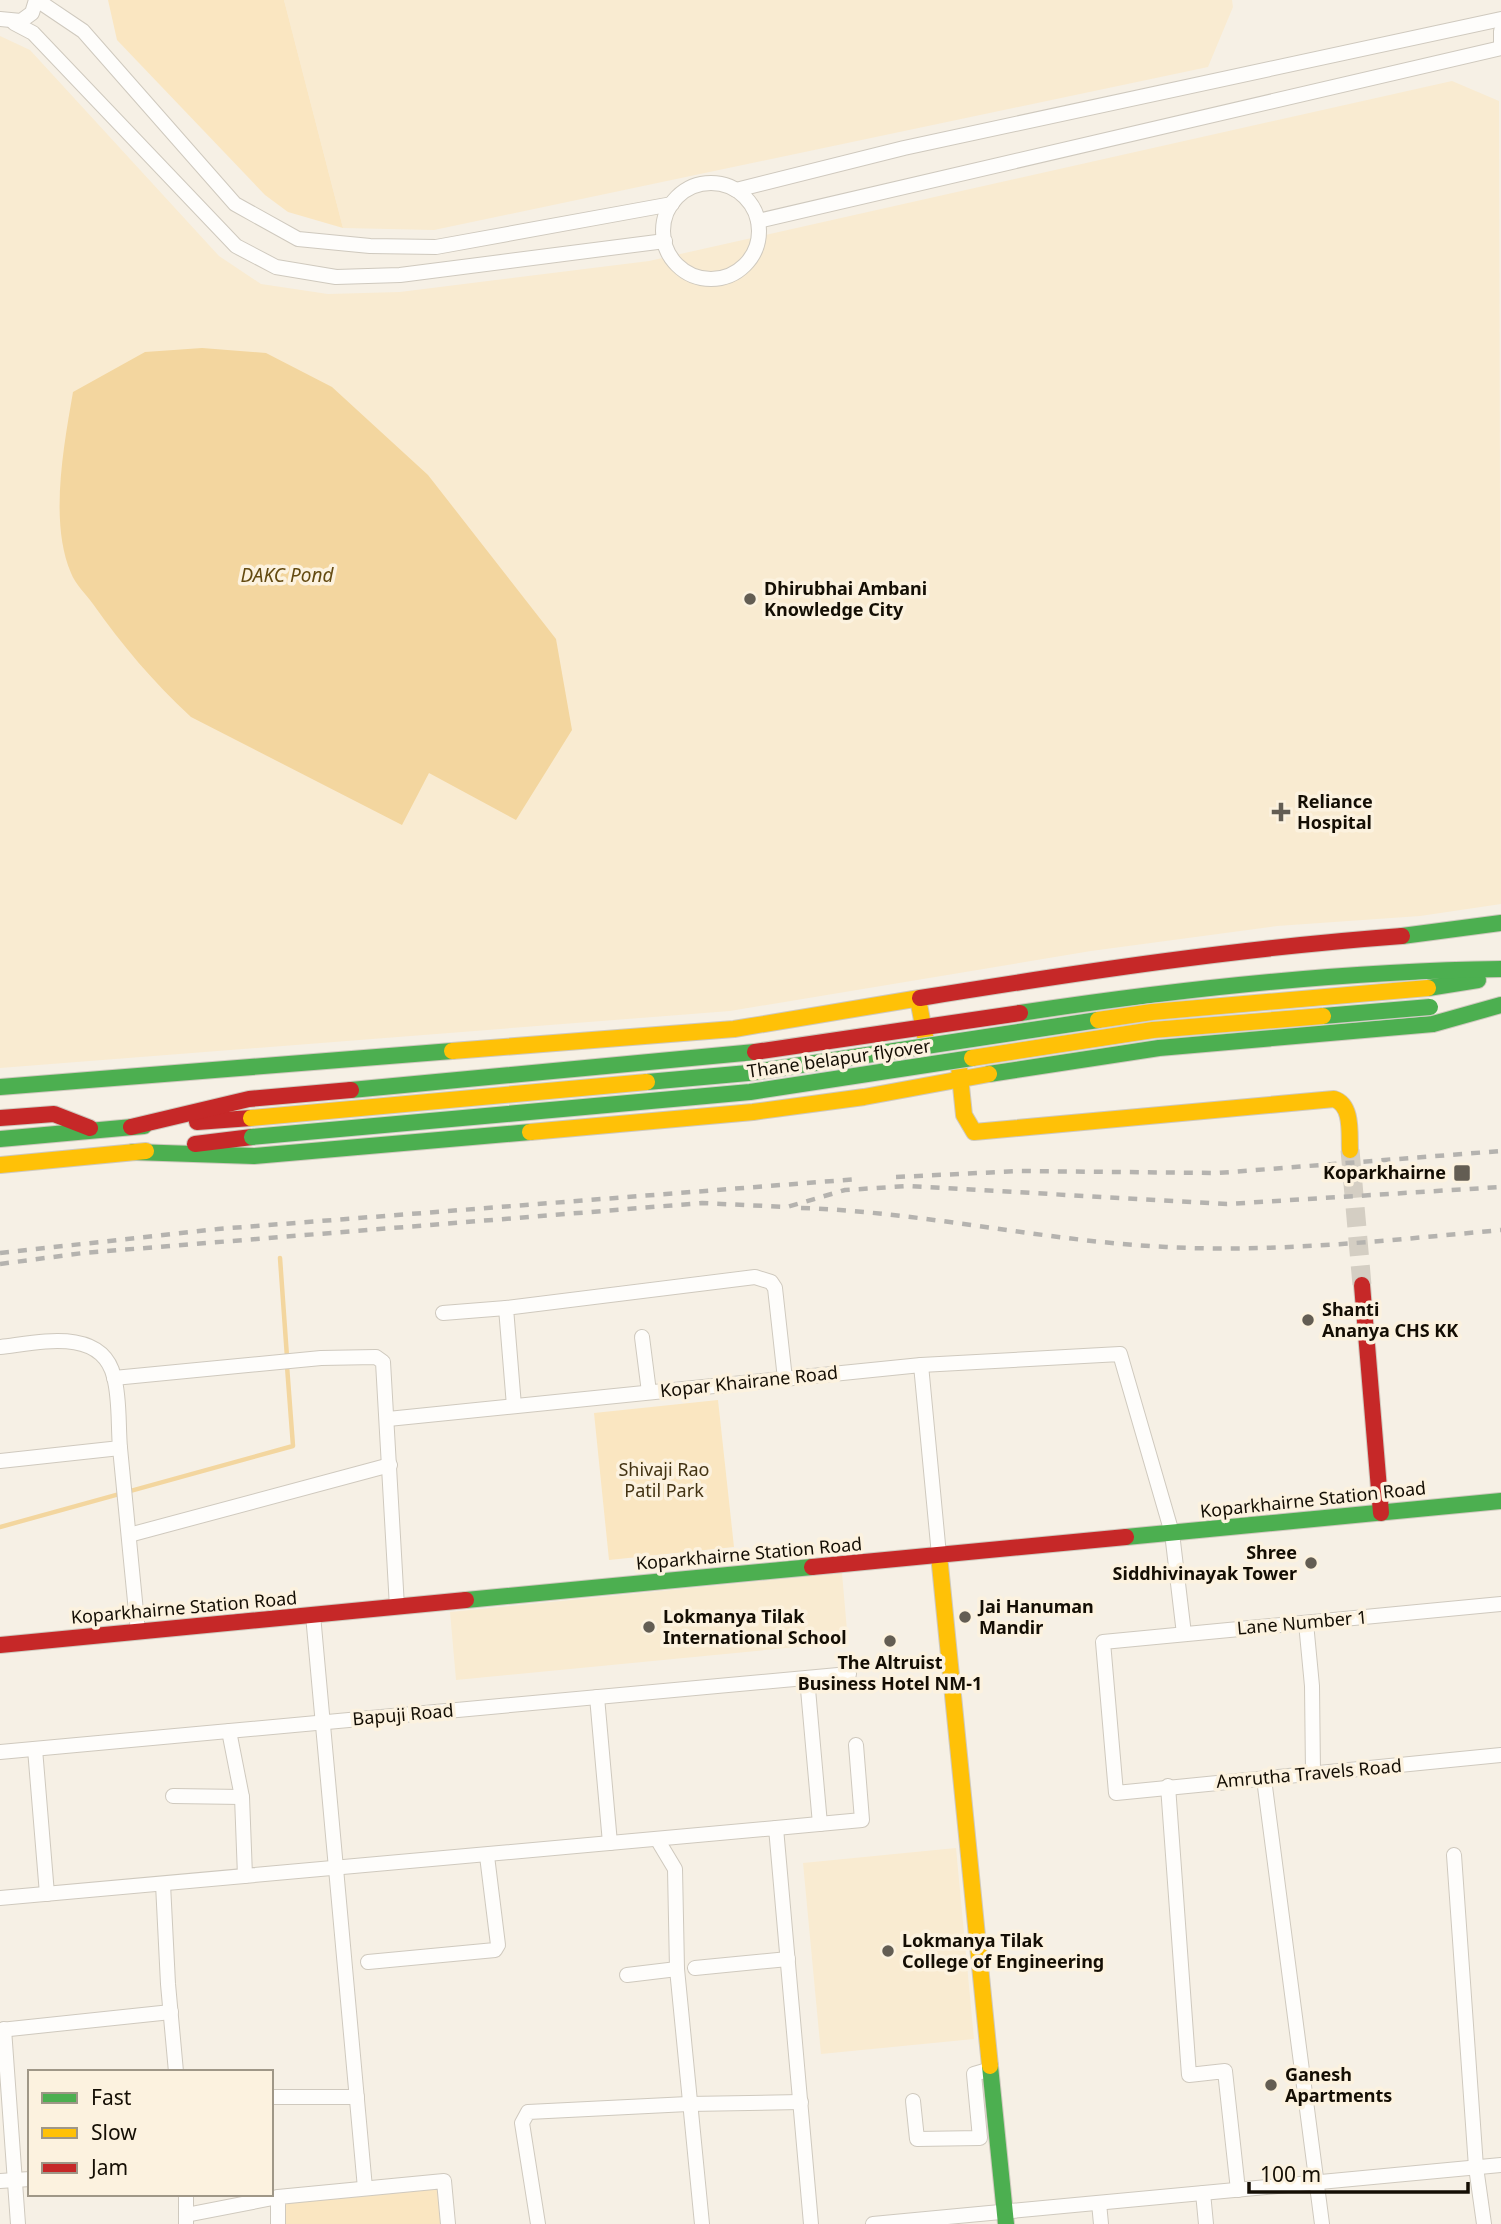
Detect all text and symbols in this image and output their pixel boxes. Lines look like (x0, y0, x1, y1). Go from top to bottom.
water label: DAKC Pond (241, 562, 334, 588)
place label: Dhirubhai Ambani Knowledge City (764, 576, 927, 621)
marker: Dhirubhai Ambani Knowledge City (742, 591, 758, 607)
place label: Reliance Hospital (1297, 789, 1373, 834)
marker: Reliance Hospital (1271, 802, 1291, 822)
street label: Thane belapur flyover (746, 1033, 933, 1083)
place label: Koparkhairne (1323, 1160, 1446, 1184)
marker: Koparkhairne (1452, 1163, 1472, 1183)
place label: Shanti Ananya CHS KK (1322, 1297, 1458, 1342)
marker: Shanti Ananya CHS KK (1300, 1312, 1316, 1328)
street label: Kopar Khairane Road (659, 1360, 839, 1402)
park label: Shivaji Rao Patil Park (618, 1457, 710, 1502)
street label: Koparkhairne Station Road (1199, 1475, 1427, 1523)
street label: Koparkhairne Station Road (635, 1531, 863, 1575)
place label: Shree Siddhivinayak Tower (1113, 1540, 1297, 1585)
marker: Shree Siddhivinayak Tower (1303, 1555, 1319, 1571)
street label: Koparkhairne Station Road (70, 1585, 298, 1629)
place label: Jai Hanuman Mandir (977, 1594, 1094, 1639)
place label: Lokmanya Tilak International School (663, 1604, 847, 1649)
street label: Lane Number 1 (1236, 1604, 1368, 1640)
marker: Jai Hanuman Mandir (957, 1609, 973, 1625)
marker: Lokmanya Tilak International School (641, 1619, 657, 1635)
marker: The Altruist Business Hotel NM-1 (882, 1633, 898, 1649)
place label: The Altruist Business Hotel NM-1 (798, 1650, 982, 1695)
street label: Bapuji Road (351, 1698, 454, 1730)
street label: Amrutha Travels Road (1215, 1753, 1403, 1793)
place label: Lokmanya Tilak College of Engineering (902, 1928, 1104, 1973)
marker: Lokmanya Tilak College of Engineering (880, 1943, 896, 1959)
place label: Ganesh Apartments (1285, 2062, 1392, 2107)
legend (28, 2070, 273, 2196)
marker: Ganesh Apartments (1263, 2077, 1279, 2093)
text: Fast (91, 2083, 132, 2111)
text: Slow (91, 2118, 137, 2146)
scale bar (1249, 2150, 1468, 2194)
text: Jam (89, 2153, 128, 2181)
text: 100 m (1260, 2160, 1321, 2188)

